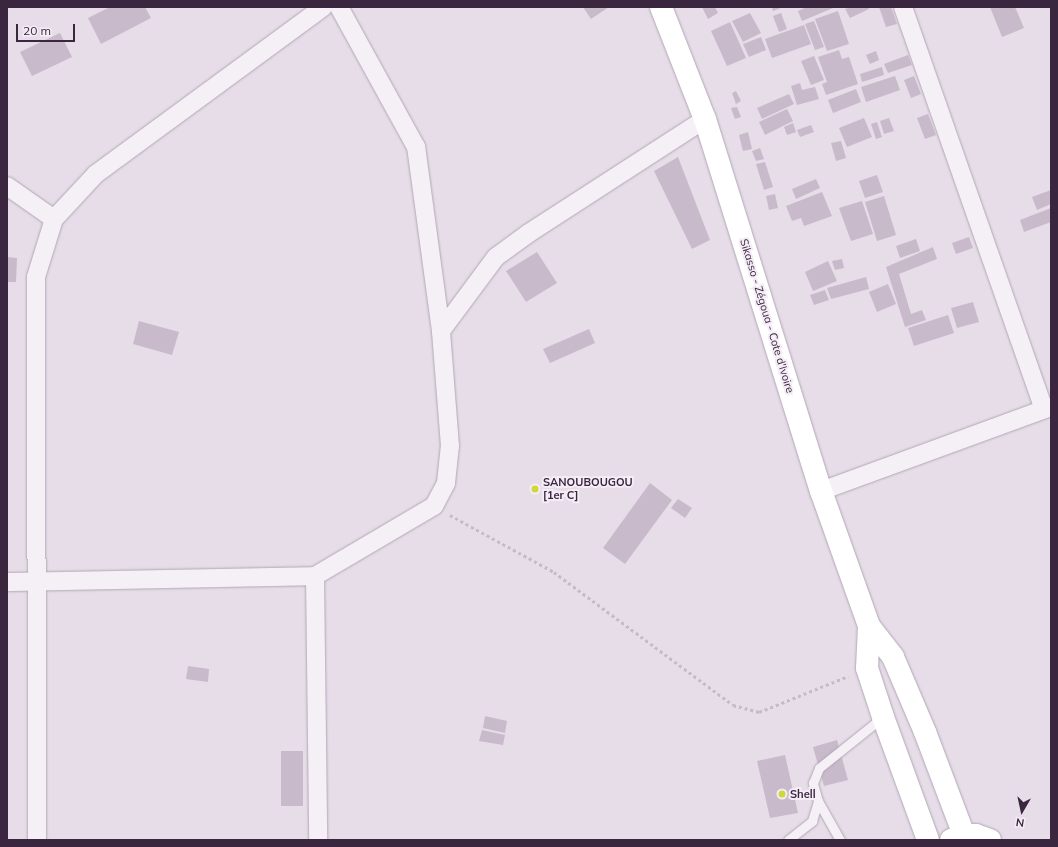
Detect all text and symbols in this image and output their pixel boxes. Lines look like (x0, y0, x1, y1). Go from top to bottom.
scale bar (18, 16, 77, 42)
text: 20 m (23, 23, 51, 38)
street label: Sikasso - Zégoua - Cote d'Ivoire (737, 237, 797, 395)
place label: SANOUBOUGOU [1er C] (543, 476, 633, 502)
marker: SANOUBOUGOU [1er C] (530, 484, 540, 494)
place label: Shell (790, 787, 815, 801)
marker: Shell (777, 789, 787, 799)
north arrow (1002, 791, 1042, 831)
text: N (1015, 815, 1025, 830)

